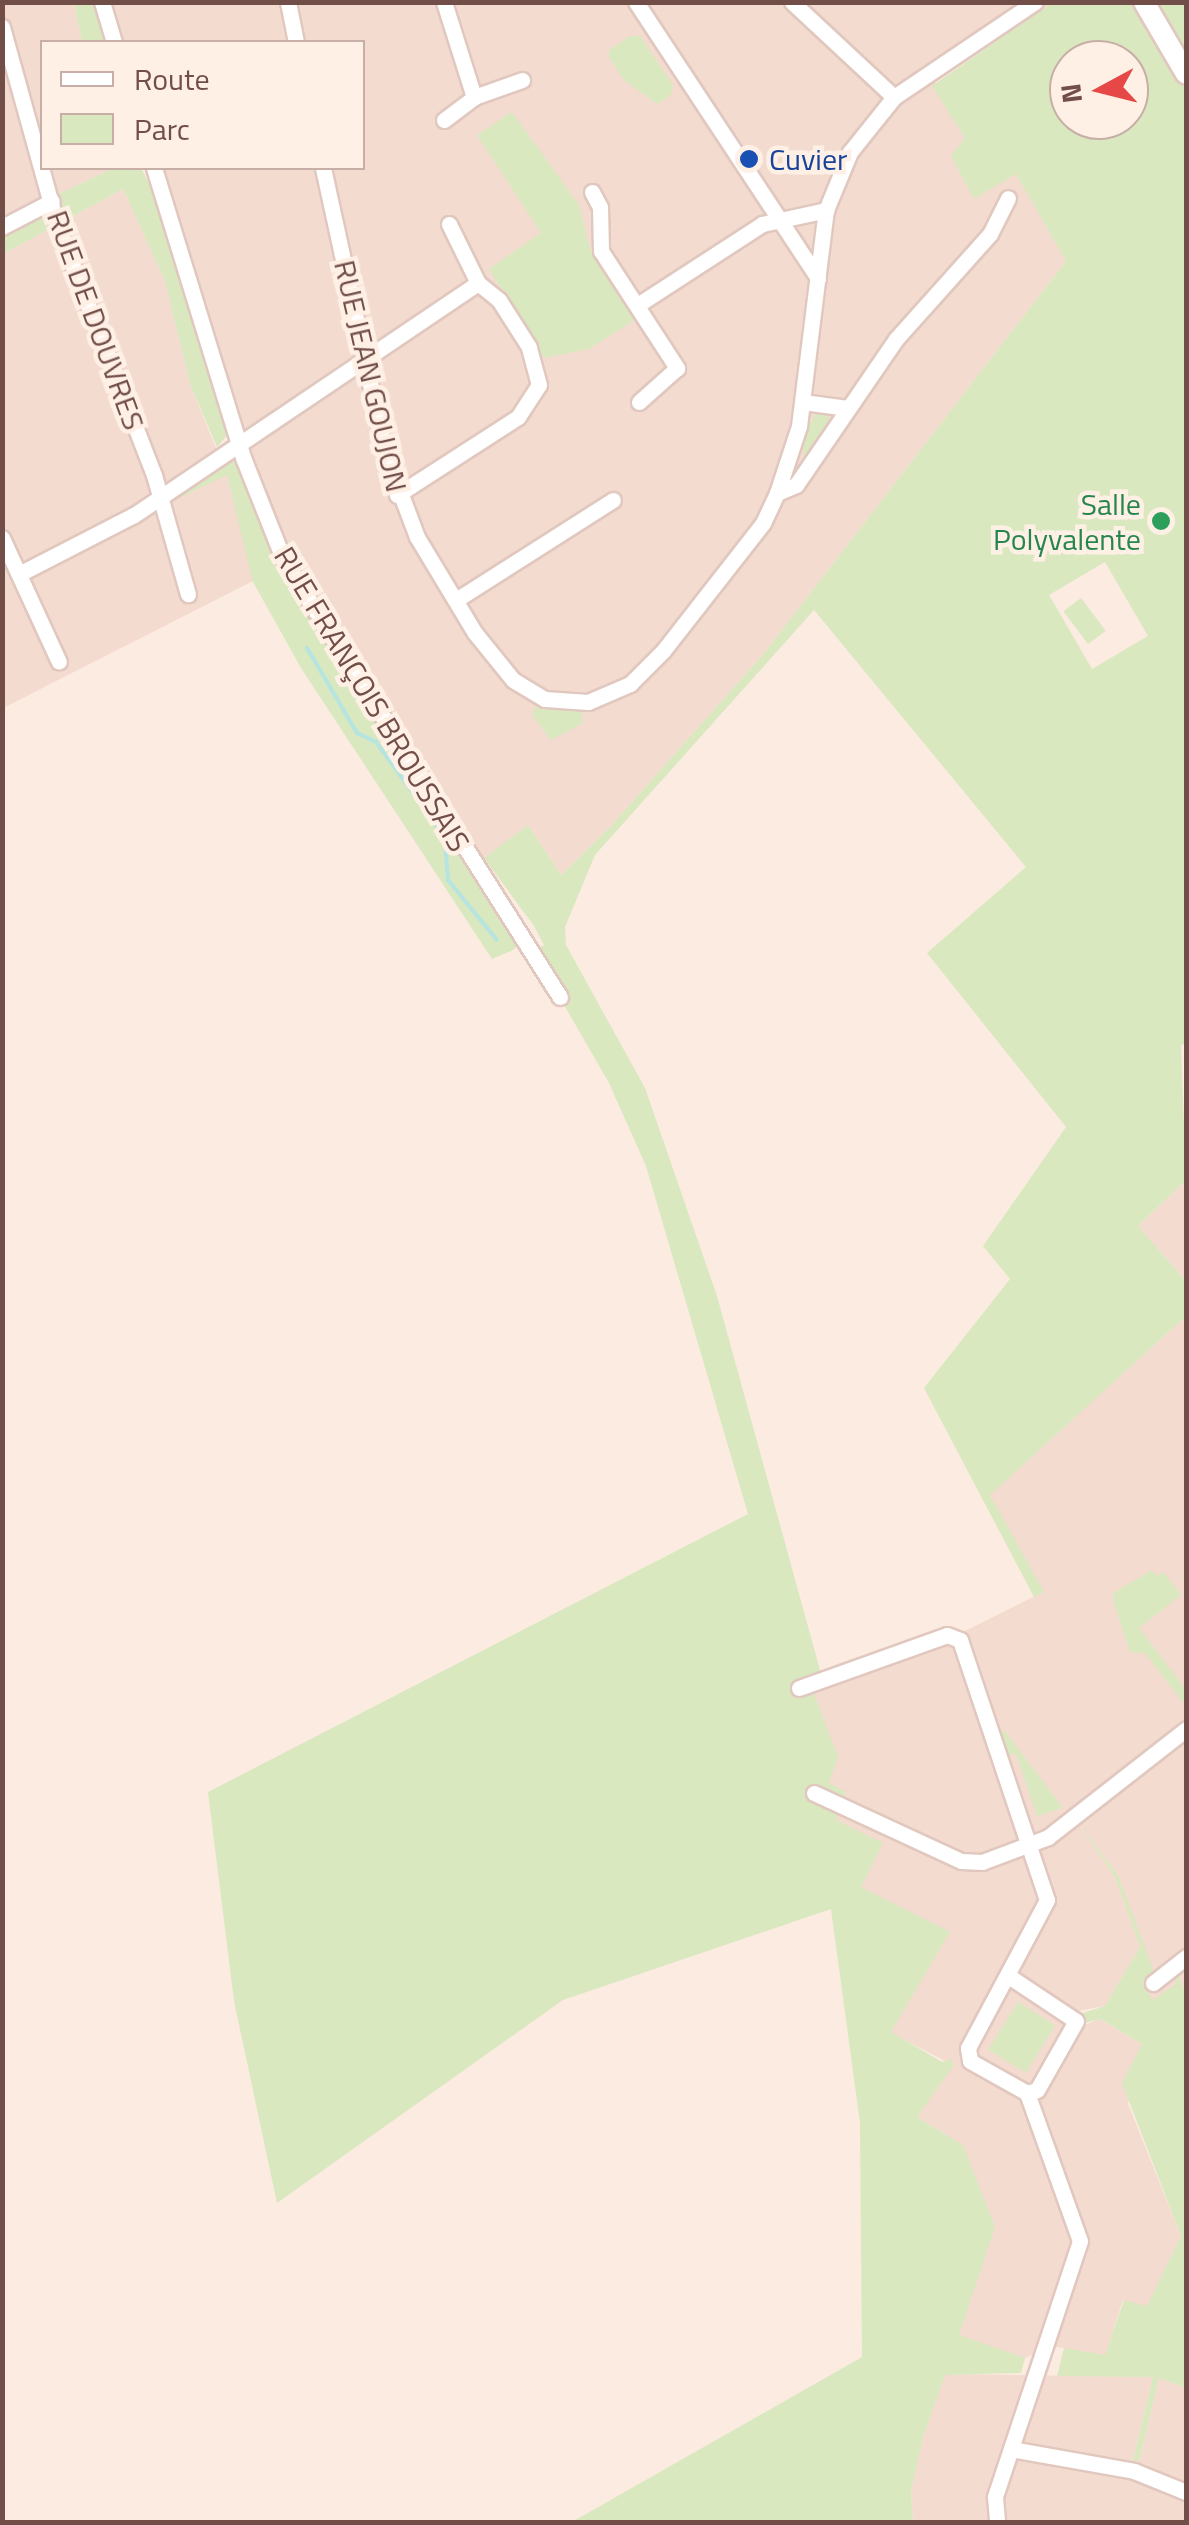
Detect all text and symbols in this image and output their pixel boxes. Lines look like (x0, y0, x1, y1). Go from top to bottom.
legend (40, 40, 365, 170)
north arrow (1049, 40, 1149, 140)
text: Route (134, 56, 210, 102)
text: N (1048, 81, 1093, 106)
text: Parc (134, 106, 190, 152)
place label: Cuvier (769, 141, 847, 177)
marker: Cuvier (738, 148, 760, 170)
street label: RUE DE DOUVRES (40, 205, 152, 435)
street label: RUE JEAN GOUJON (327, 257, 415, 495)
place label: Salle Polyvalente (993, 486, 1141, 556)
marker: Salle Polyvalente (1150, 510, 1172, 532)
street label: RUE FRANÇOIS BROUSSAIS (267, 540, 477, 858)

